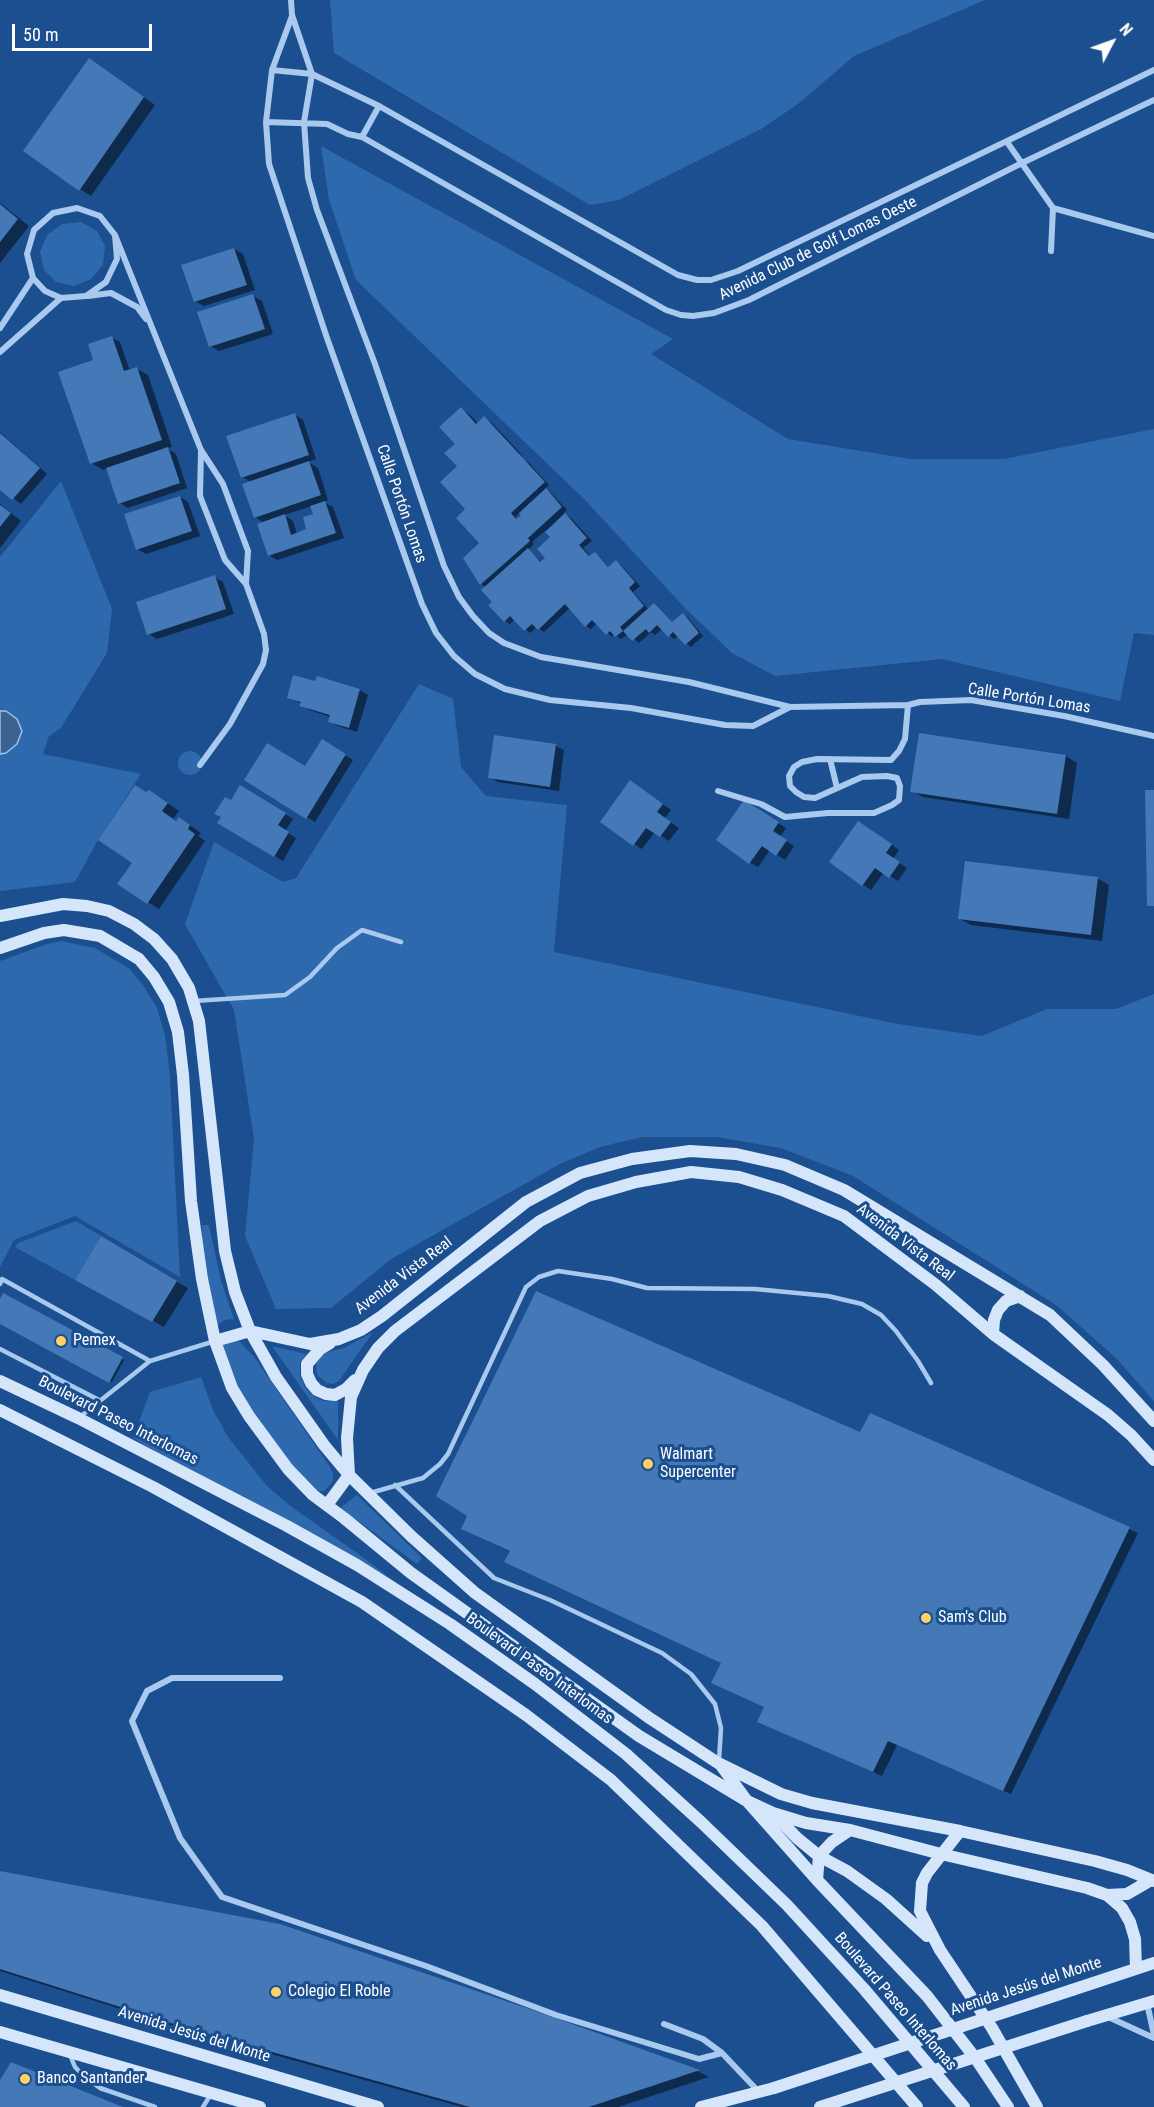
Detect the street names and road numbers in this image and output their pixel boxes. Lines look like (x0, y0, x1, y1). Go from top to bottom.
street label: Avenida Club de Golf Lomas Oeste (716, 193, 920, 305)
street label: Calle Portón Lomas (372, 442, 430, 566)
street label: Calle Portón Lomas (966, 680, 1092, 718)
street label: Avenida Vista Real (852, 1200, 958, 1286)
street label: Avenida Vista Real (351, 1233, 457, 1319)
street label: Boulevard Paseo Interlomas (35, 1372, 201, 1470)
street label: Boulevard Paseo Interlomas (462, 1609, 616, 1729)
street label: Boulevard Paseo Interlomas (830, 1929, 960, 2075)
street label: Avenida Jesús del Monte (948, 1953, 1104, 2021)
street label: Avenida Jesús del Monte (116, 2003, 272, 2067)

